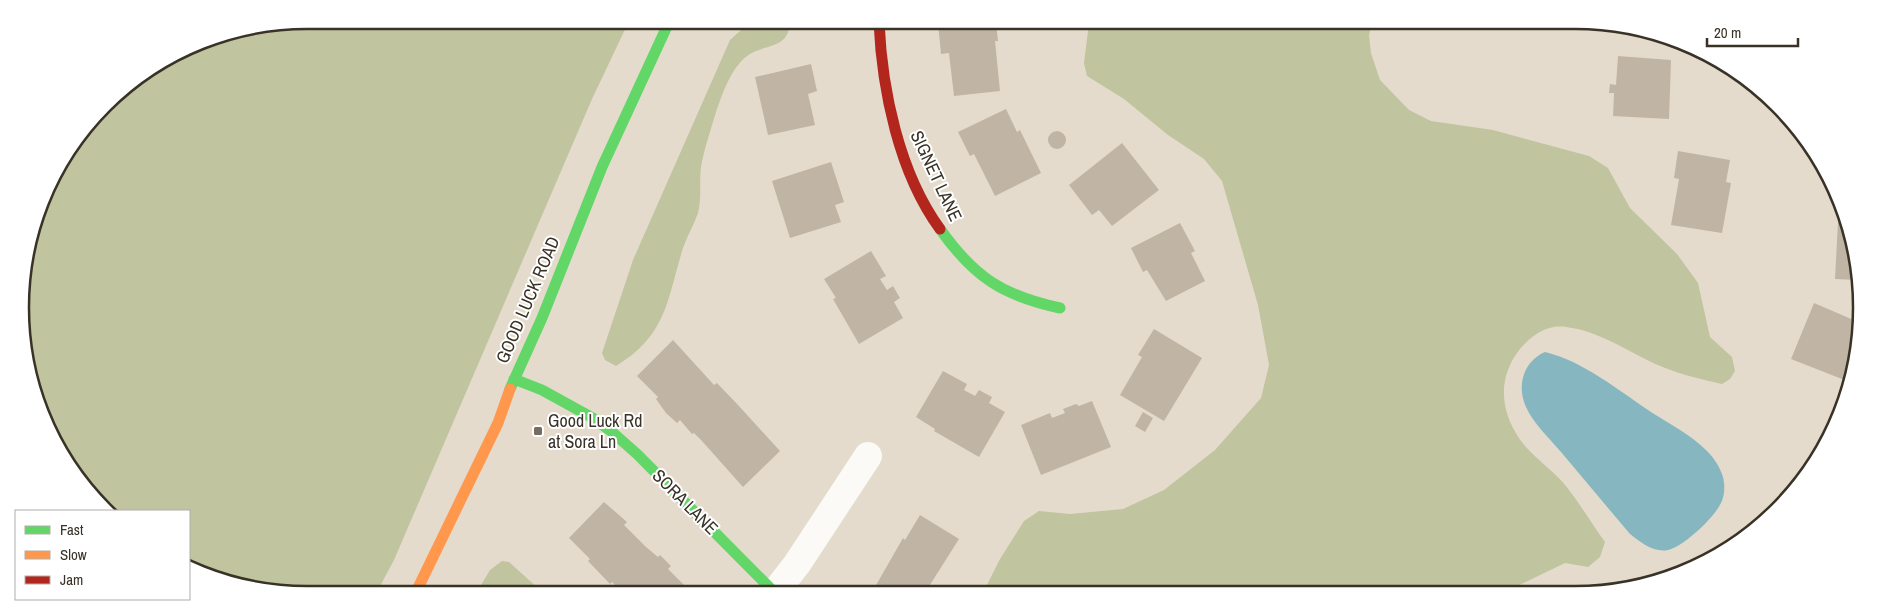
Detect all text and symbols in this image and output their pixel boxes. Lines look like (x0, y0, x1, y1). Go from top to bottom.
scale bar (1707, 15, 1798, 47)
text: 20 m (1714, 22, 1741, 43)
street label: SIGNET LANE (905, 126, 968, 225)
street label: GOOD LUCK ROAD (490, 233, 565, 367)
place label: Good Luck Rd at Sora Ln (548, 408, 642, 454)
marker: Good Luck Rd at Sora Ln (532, 425, 544, 437)
street label: SORA LANE (647, 463, 724, 540)
legend (15, 510, 190, 600)
text: Fast (60, 519, 84, 540)
text: Slow (60, 544, 87, 565)
text: Jam (60, 569, 83, 590)

